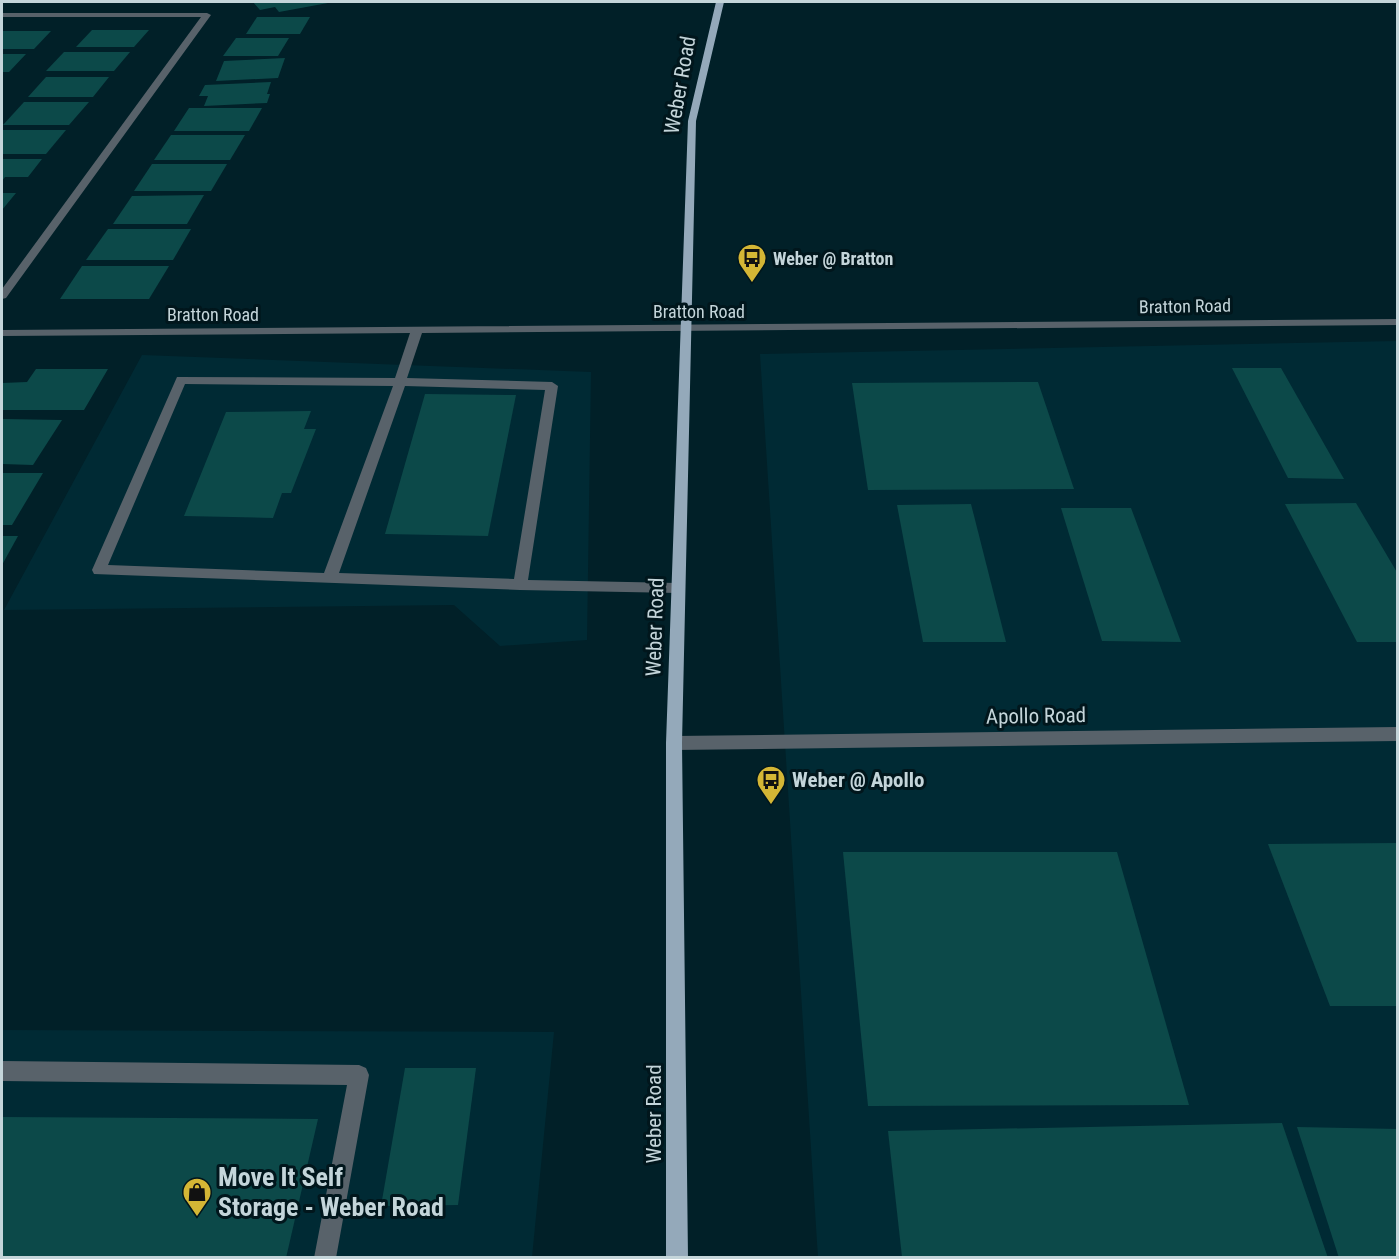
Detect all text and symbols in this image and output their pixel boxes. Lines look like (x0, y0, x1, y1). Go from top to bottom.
street label: Weber Road (660, 34, 700, 136)
bus stop icon: Weber @ Bratton (736, 242, 768, 284)
place label: Weber @ Bratton (773, 248, 893, 269)
street label: Bratton Road (1139, 295, 1231, 317)
street label: Bratton Road (653, 301, 745, 322)
street label: Bratton Road (167, 304, 259, 325)
street label: Weber Road (641, 577, 669, 677)
street label: Apollo Road (986, 703, 1086, 729)
bus stop icon: Weber @ Apollo (755, 764, 787, 806)
place label: Weber @ Apollo (792, 768, 925, 792)
street label: Weber Road (642, 1064, 666, 1164)
place label: Move It Self Storage - Weber Road (218, 1162, 444, 1222)
shop icon: Move It Self Storage - Weber Road (181, 1176, 213, 1218)

